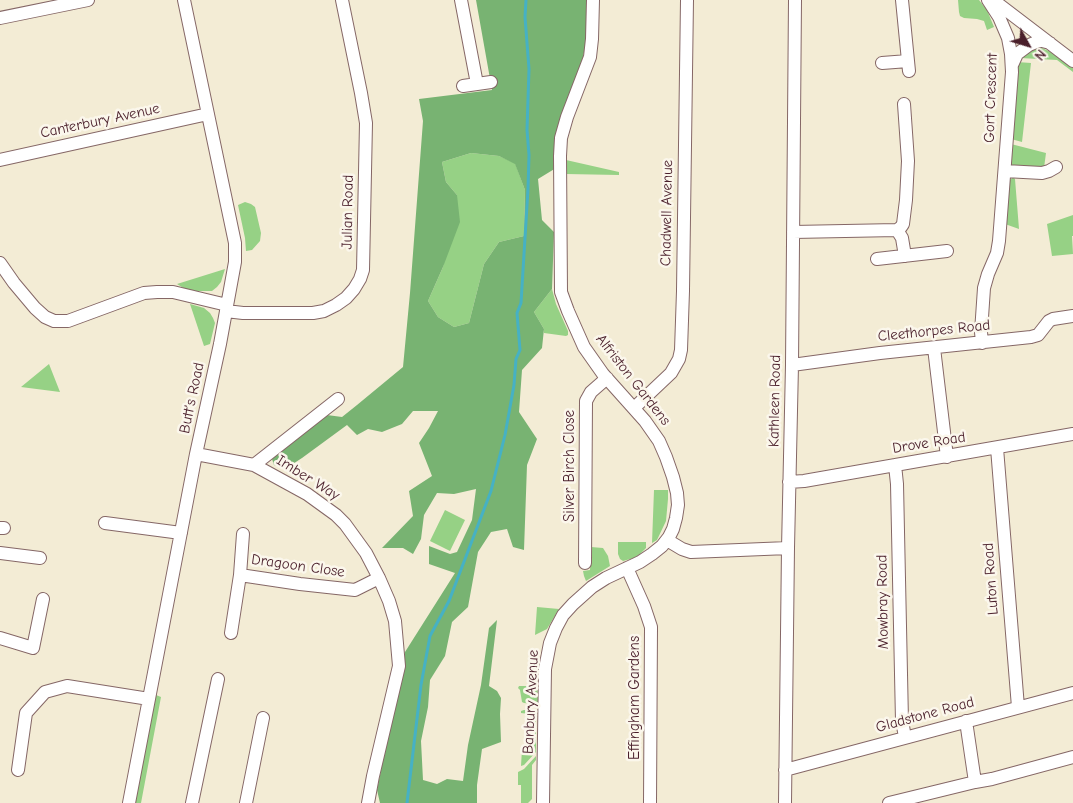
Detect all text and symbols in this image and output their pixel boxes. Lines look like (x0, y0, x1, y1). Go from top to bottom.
north arrow (1003, 20, 1053, 70)
text: N (1031, 46, 1050, 64)
street label: Gort Crescent (980, 53, 1002, 143)
street label: Canterbury Avenue (39, 100, 161, 142)
street label: Chadwell Avenue (657, 160, 677, 266)
street label: Julian Road (338, 175, 358, 249)
street label: Cleethorpes Road (877, 316, 991, 346)
street label: Alfriston Gardens (592, 331, 674, 429)
street label: Kathleen Road (765, 355, 785, 447)
street label: Butt's Road (176, 361, 208, 435)
street label: Silver Birch Close (561, 410, 579, 522)
street label: Drove Road (891, 428, 967, 458)
street label: Imber Way (273, 451, 343, 505)
street label: Luton Road (979, 542, 1003, 616)
street label: Dragoon Close (250, 551, 346, 581)
street label: Mowbray Road (873, 554, 893, 650)
street label: Effingham Gardens (626, 636, 644, 760)
street label: Banbury Avenue (519, 649, 543, 755)
street label: Gladstone Road (874, 693, 976, 737)

